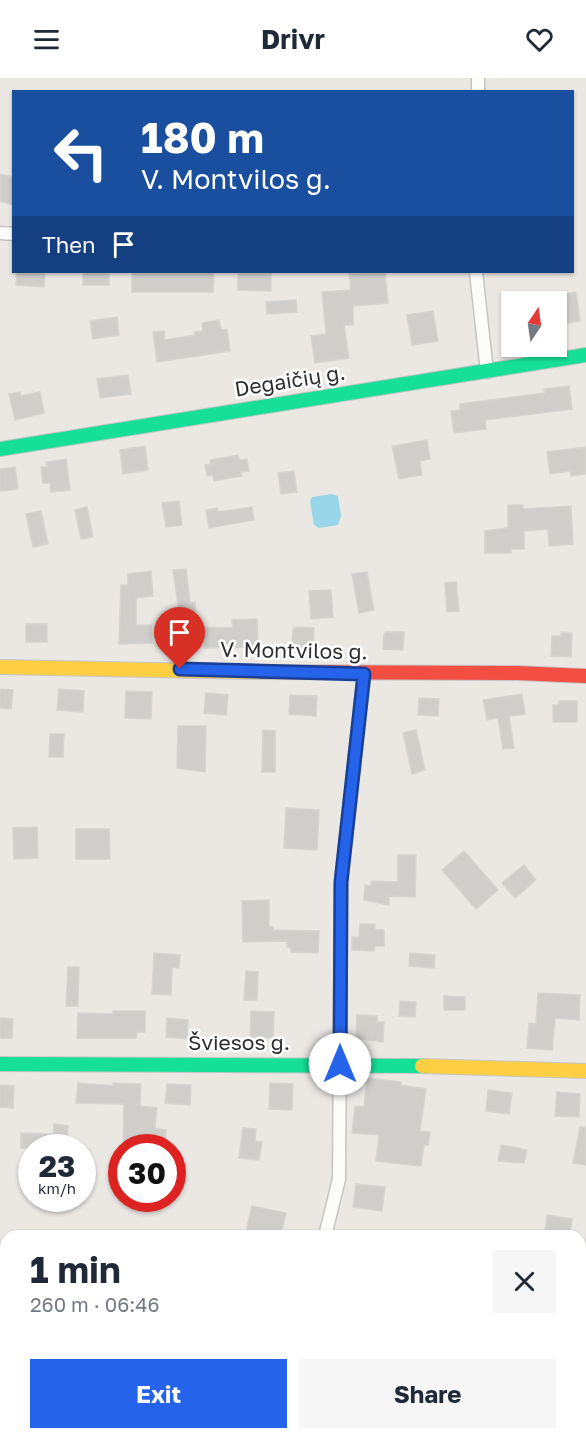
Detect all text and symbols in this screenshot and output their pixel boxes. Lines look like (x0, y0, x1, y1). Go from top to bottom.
icon: menu (30, 23, 63, 56)
text: Drivr (261, 23, 325, 55)
icon: heart (523, 23, 556, 56)
text: 180 m (141, 112, 264, 162)
icon: left (42, 114, 120, 192)
text: V. Montvilos g. (141, 163, 331, 195)
icon: arrive (107, 228, 140, 261)
text: Then (42, 231, 95, 258)
north arrow (501, 291, 567, 357)
map controls (501, 291, 567, 357)
street label: Degaičių g. (233, 358, 347, 402)
pin (154, 607, 205, 669)
icon: arrive (163, 616, 196, 649)
street label: V. Montvilos g. (220, 636, 368, 664)
street label: Šviesos g. (188, 1029, 290, 1055)
position arrow (308, 1032, 372, 1096)
speed limit sign: 30 (108, 1134, 186, 1212)
text: 23 (39, 1148, 75, 1184)
text: km/h (38, 1179, 76, 1197)
text: 1 min (30, 1248, 121, 1291)
button: close (493, 1250, 556, 1313)
text: 260 m · 06:46 (30, 1292, 160, 1316)
button: Exit (30, 1359, 287, 1428)
button: Share (299, 1359, 556, 1428)

